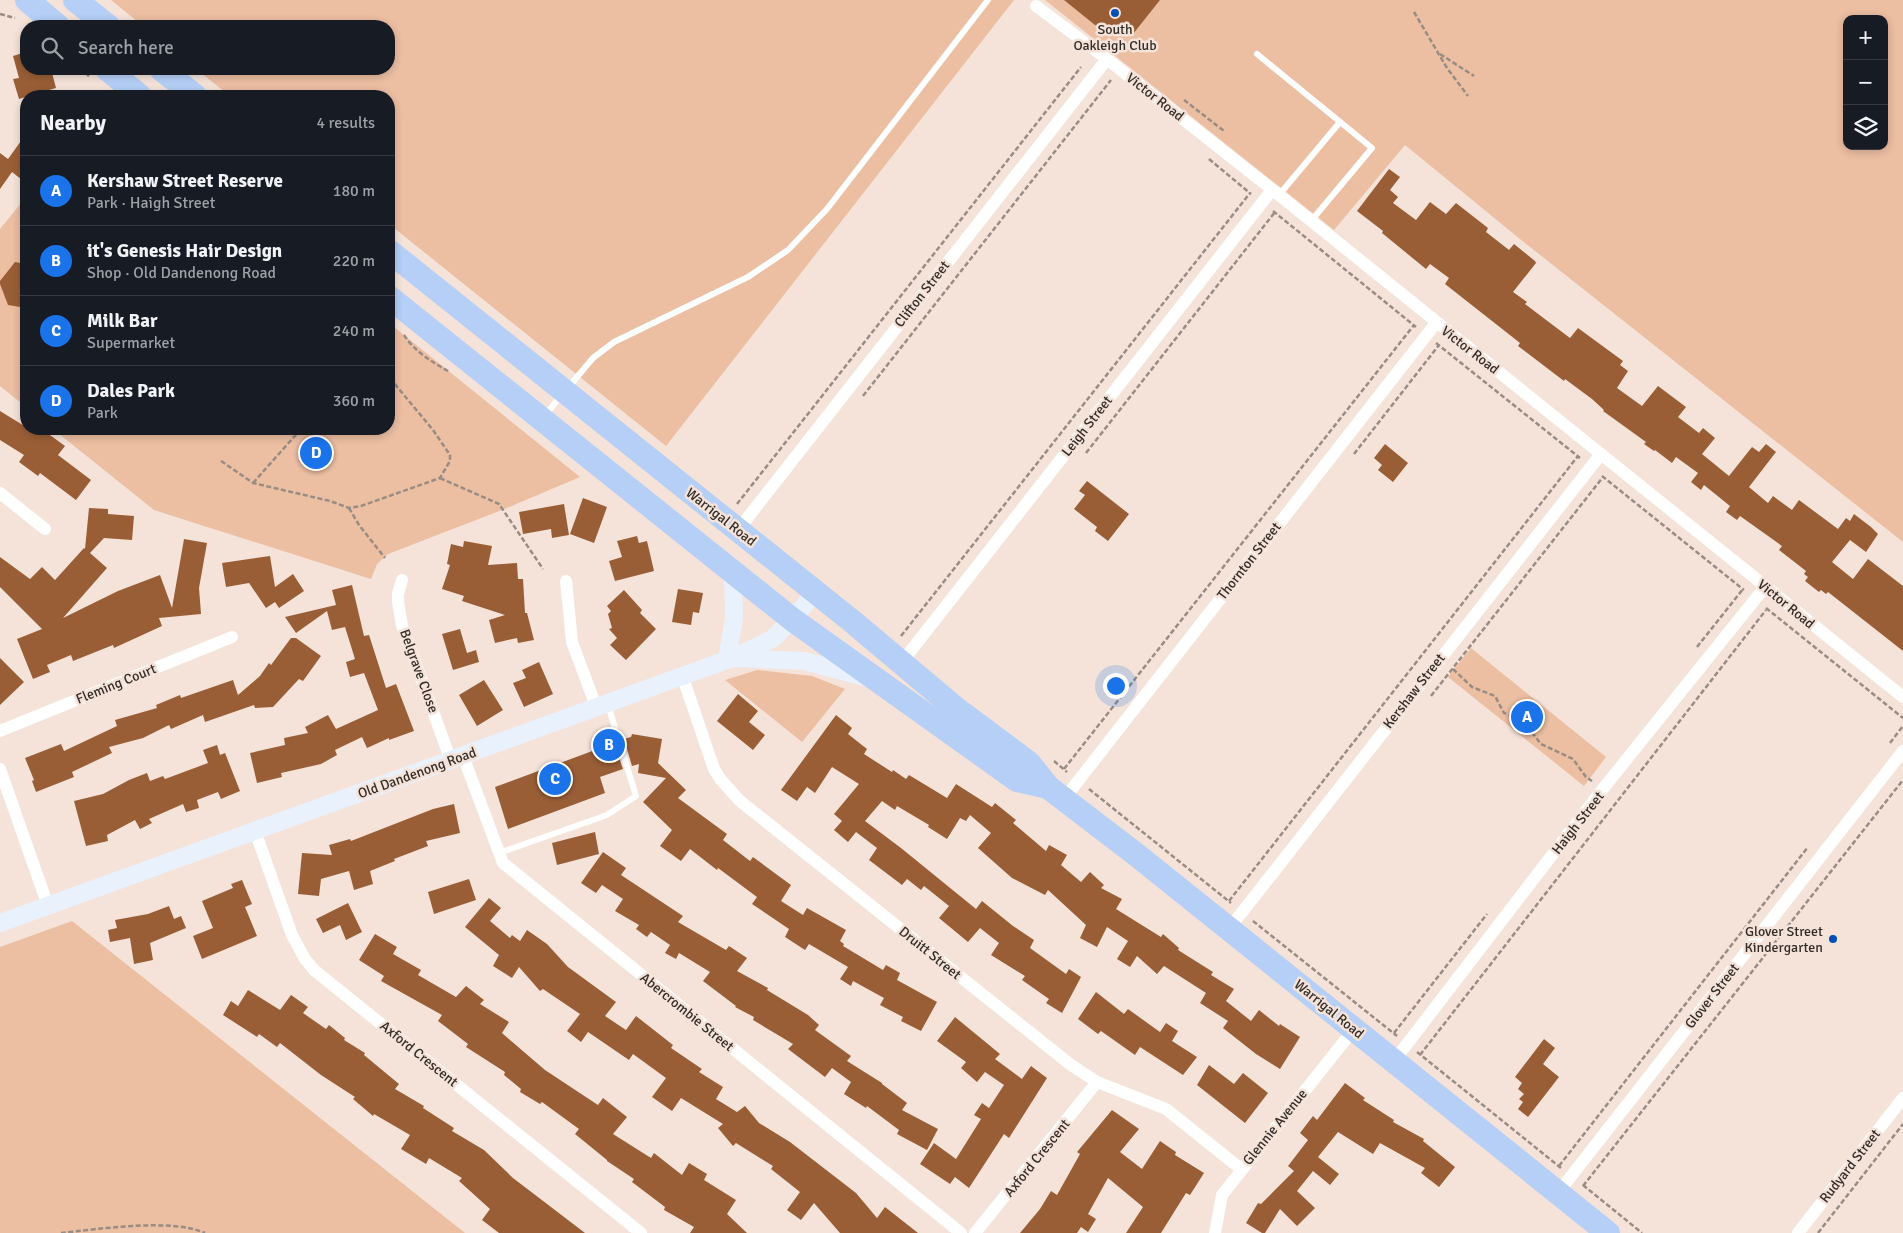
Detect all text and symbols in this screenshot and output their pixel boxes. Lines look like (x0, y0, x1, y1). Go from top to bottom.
marker: South Oakleigh Club (1109, 7, 1121, 19)
map controls (1843, 15, 1888, 150)
button: + (1843, 15, 1888, 60)
search box (20, 20, 395, 75)
place label: South Oakleigh Club (1073, 21, 1157, 54)
icon: search (38, 34, 66, 62)
text: Search here (78, 36, 174, 60)
button: − (1843, 60, 1888, 105)
street label: Victor Road (1123, 69, 1187, 125)
button: layers (1843, 105, 1888, 150)
text: Nearby (40, 110, 106, 136)
text: 4 results (316, 113, 375, 133)
text: Kershaw Street Reserve (87, 169, 283, 193)
text: A (51, 181, 61, 201)
text: 180 m (333, 181, 375, 201)
text: Park · Haigh Street (87, 193, 215, 213)
text: it's Genesis Hair Design (87, 239, 282, 263)
text: B (51, 251, 61, 271)
text: 220 m (333, 251, 375, 271)
street label: Clifton Street (891, 257, 953, 331)
text: Shop · Old Dandenong Road (87, 263, 276, 283)
text: Milk Bar (87, 309, 158, 333)
text: C (51, 321, 61, 341)
text: 240 m (333, 321, 375, 341)
street label: Victor Road (1438, 322, 1502, 378)
text: Supermarket (87, 333, 175, 353)
text: Dales Park (87, 379, 175, 403)
text: D (51, 391, 61, 411)
text: 360 m (333, 391, 375, 411)
street label: Leigh Street (1058, 392, 1116, 460)
text: Park (87, 403, 118, 423)
pin: D (300, 434, 332, 472)
street label: Warrigal Road (682, 484, 760, 550)
street label: Thornton Street (1213, 519, 1285, 603)
street label: Victor Road (1754, 576, 1818, 632)
street label: Belgrave Close (396, 627, 442, 715)
street label: Kershaw Street (1379, 650, 1449, 732)
street label: Fleming Court (73, 660, 159, 708)
your location (1103, 673, 1129, 699)
pin: A (1511, 698, 1543, 736)
pin: B (593, 726, 625, 764)
street label: Old Dandenong Road (355, 744, 479, 802)
pin: C (539, 760, 571, 798)
street label: Haigh Street (1548, 788, 1608, 858)
street label: Druitt Street (896, 923, 965, 983)
place label: Glover Street Kindergarten (1744, 923, 1823, 956)
marker: Glover Street Kindergarten (1827, 933, 1839, 945)
street label: Glover Street (1681, 960, 1743, 1032)
street label: Abercrombie Street (637, 969, 737, 1055)
street label: Warrigal Road (1291, 976, 1367, 1042)
street label: Axford Crescent (377, 1017, 461, 1091)
street label: Glennie Avenue (1239, 1086, 1311, 1168)
street label: Axford Crescent (1000, 1116, 1074, 1200)
street label: Rudyard Street (1816, 1126, 1884, 1206)

